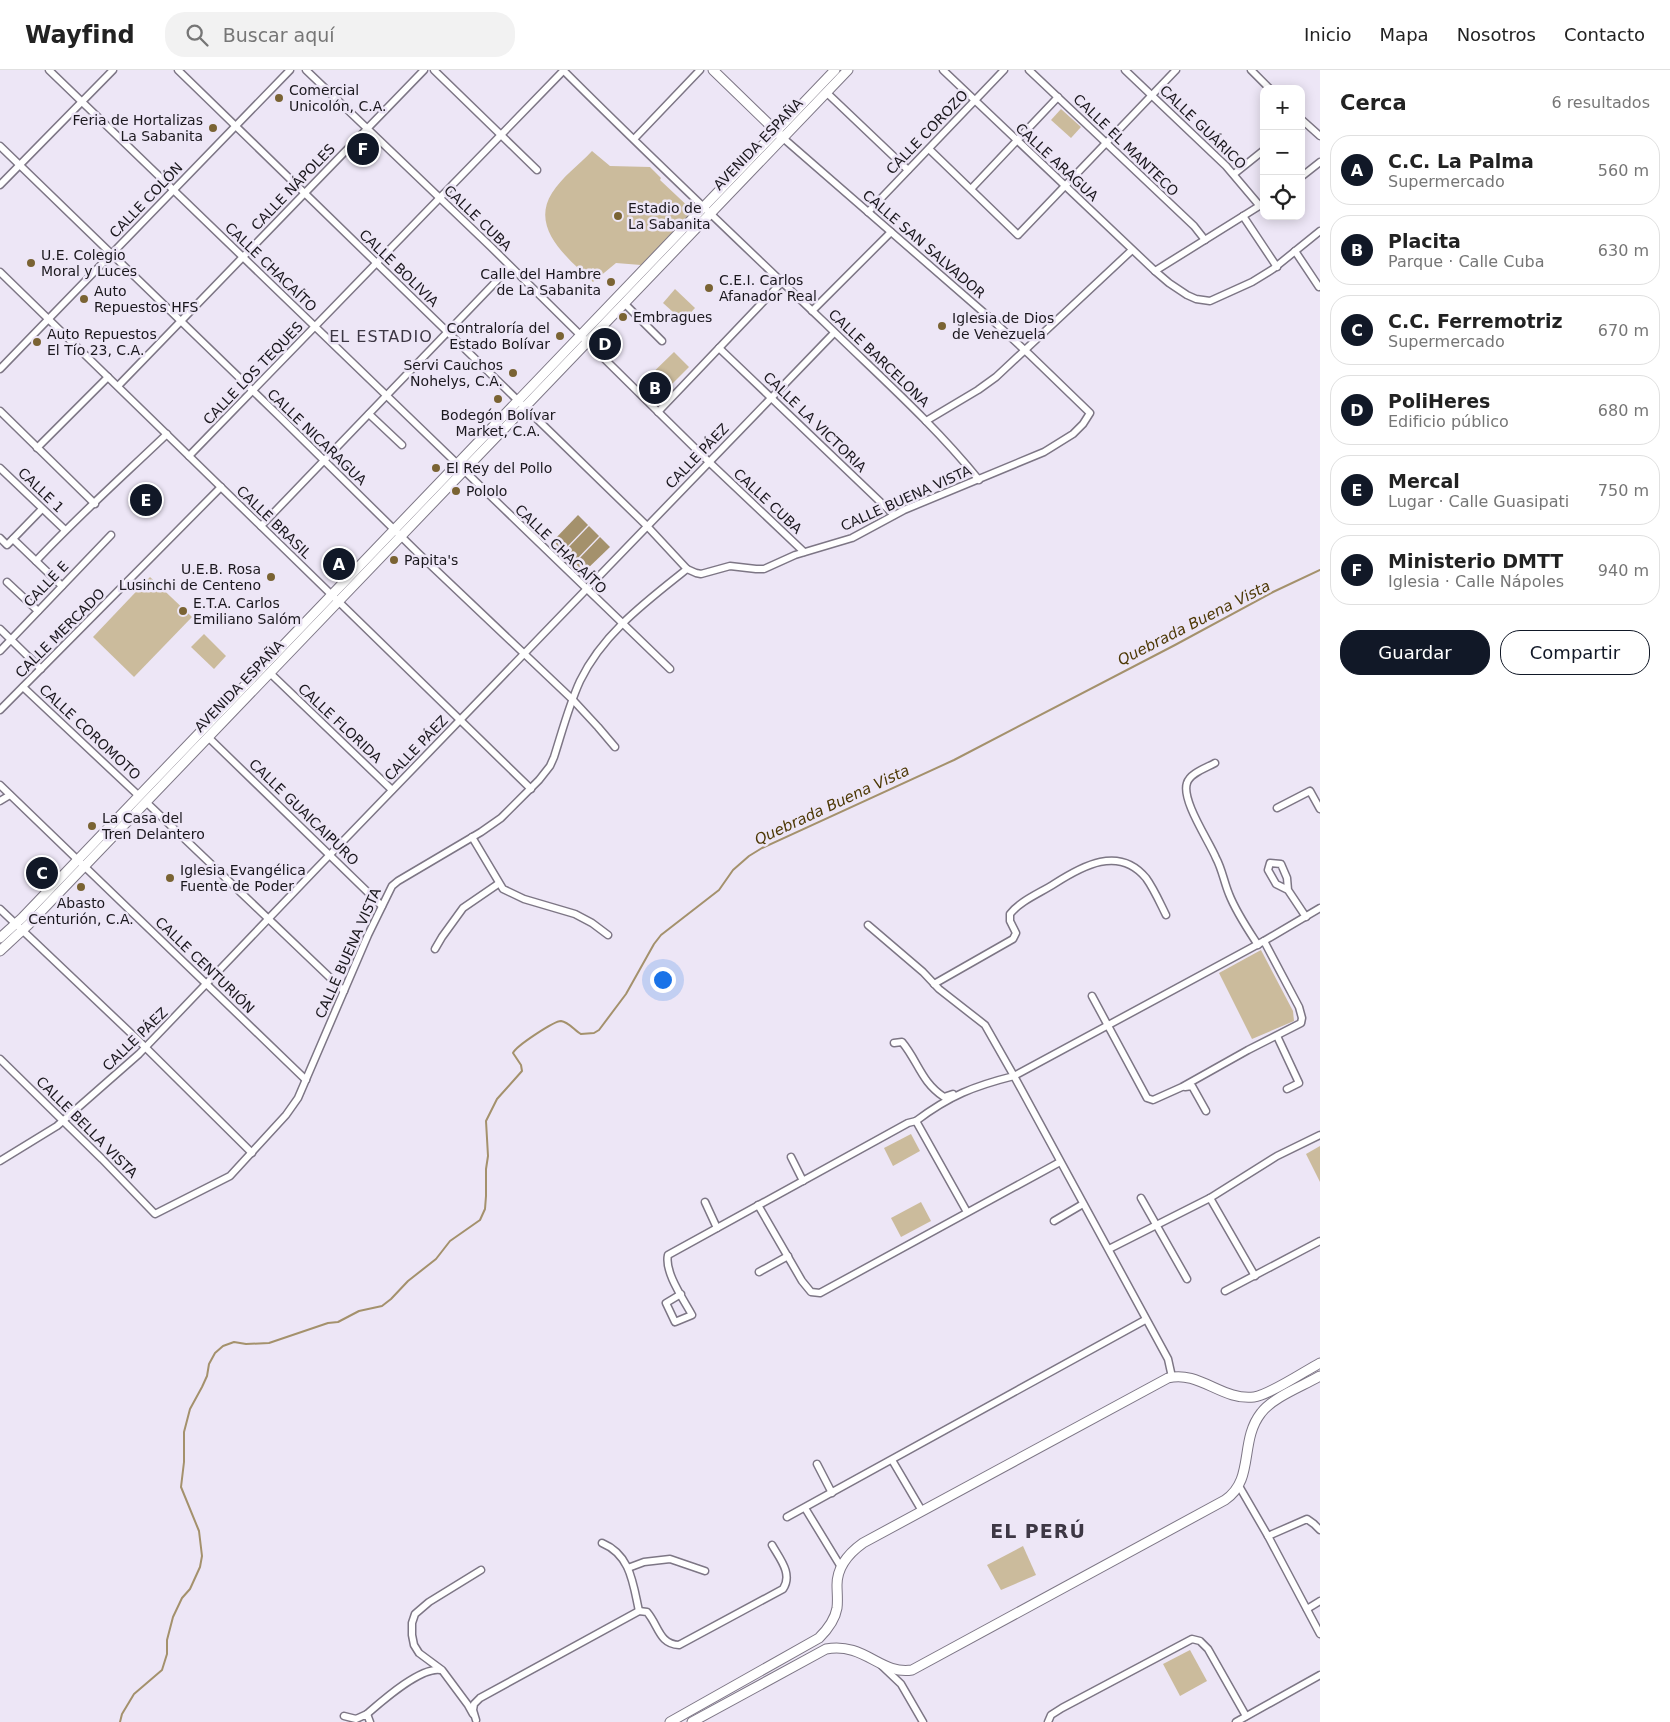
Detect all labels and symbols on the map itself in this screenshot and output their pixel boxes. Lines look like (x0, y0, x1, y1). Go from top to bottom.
place label: Comercial Unicolón, C.A. (289, 82, 387, 114)
street label: CALLE GUÁRICO (1157, 82, 1249, 172)
street label: CALLE COROZO (883, 87, 971, 177)
street label: CALLE EL MANTECO (1070, 91, 1182, 199)
marker: Comercial Unicolón, C.A. (273, 92, 285, 104)
street label: AVENIDA ESPAÑA (710, 95, 806, 193)
place label: Feria de Hortalizas La Sabanita (73, 112, 203, 144)
street label: CALLE ARAGUA (1012, 120, 1102, 205)
marker: Feria de Hortalizas La Sabanita (207, 122, 219, 134)
pin: F (347, 130, 379, 168)
street label: CALLE NÁPOLES (248, 141, 338, 233)
street label: CALLE COLÓN (106, 159, 186, 241)
street label: CALLE CUBA (441, 182, 515, 254)
street label: CALLE SAN SALVADOR (860, 187, 989, 302)
place label: Estadio de La Sabanita (628, 200, 711, 232)
marker: Estadio de La Sabanita (612, 210, 624, 222)
street label: CALLE CHACAÍTO (222, 219, 320, 315)
street label: CALLE BOLIVIA (356, 226, 442, 310)
place label: U.E. Colegio Moral y Luces (41, 247, 137, 279)
marker: U.E. Colegio Moral y Luces (25, 257, 37, 269)
place label: Calle del Hambre de La Sabanita (480, 266, 601, 298)
place label: C.E.I. Carlos Afanador Real (719, 272, 817, 304)
marker: Calle del Hambre de La Sabanita (605, 276, 617, 288)
marker: C.E.I. Carlos Afanador Real (703, 282, 715, 294)
place label: Auto Repuestos HFS (94, 283, 199, 315)
marker: Auto Repuestos HFS (78, 293, 90, 305)
street label: CALLE BARCELONA (825, 306, 933, 410)
place label: Embragues (633, 309, 712, 325)
place label: Iglesia de Dios de Venezuela (952, 310, 1054, 342)
marker: Embragues (617, 311, 629, 323)
street label: CALLE LOS TEQUES (200, 318, 306, 428)
place label: Contraloría del Estado Bolívar (446, 320, 550, 352)
marker: Iglesia de Dios de Venezuela (936, 320, 948, 332)
pin: D (589, 325, 621, 363)
place label: Auto Repuestos El Tío 23, C.A. (47, 326, 157, 358)
district label: EL ESTADIO (329, 327, 433, 346)
marker: Contraloría del Estado Bolívar (554, 330, 566, 342)
marker: Auto Repuestos El Tío 23, C.A. (31, 336, 43, 348)
place label: Servi Cauchos Nohelys, C.A. (403, 357, 503, 389)
marker: Servi Cauchos Nohelys, C.A. (507, 367, 519, 379)
pin: B (639, 369, 671, 407)
street label: CALLE LA VICTORIA (760, 369, 870, 476)
street label: CALLE NICARAGUA (264, 386, 370, 489)
marker: Bodegón Bolívar Market, C.A. (492, 393, 504, 405)
place label: Bodegón Bolívar Market, C.A. (440, 407, 556, 439)
street label: CALLE PÁEZ (662, 420, 732, 492)
place label: El Rey del Pollo (446, 460, 552, 476)
marker: El Rey del Pollo (430, 462, 442, 474)
street label: CALLE BUENA VISTA (838, 462, 974, 534)
street label: CALLE 1 (15, 464, 67, 516)
street label: CALLE CUBA (731, 465, 806, 537)
pin: E (130, 481, 162, 519)
street label: CALLE BRASIL (233, 482, 315, 562)
place label: Pololo (466, 483, 507, 499)
marker: Pololo (450, 485, 462, 497)
street label: CALLE CHACAÍTO (512, 501, 610, 597)
pin: A (323, 545, 355, 583)
place label: Papita's (404, 552, 458, 568)
marker: Papita's (388, 554, 400, 566)
street label: CALLE E (20, 558, 72, 610)
place label: U.E.B. Rosa Lusinchi de Centeno (119, 561, 261, 593)
marker: U.E.B. Rosa Lusinchi de Centeno (265, 571, 277, 583)
water label: Quebrada Buena Vista (1115, 577, 1273, 669)
street label: CALLE MERCADO (12, 585, 108, 681)
place label: E.T.A. Carlos Emiliano Salóm (193, 595, 301, 627)
marker: E.T.A. Carlos Emiliano Salóm (177, 605, 189, 617)
street label: AVENIDA ESPAÑA (191, 637, 287, 735)
street label: CALLE FLORIDA (295, 680, 385, 766)
street label: CALLE COROMOTO (36, 681, 144, 783)
street label: CALLE PÁEZ (381, 712, 451, 784)
street label: CALLE GUAICAIPURO (246, 756, 362, 868)
water label: Quebrada Buena Vista (752, 761, 912, 849)
place label: La Casa del Tren Delantero (101, 810, 205, 842)
marker: La Casa del Tren Delantero (86, 820, 98, 832)
pin: C (26, 854, 58, 892)
place label: Iglesia Evangélica Fuente de Poder (180, 862, 306, 894)
marker: Iglesia Evangélica Fuente de Poder (164, 872, 176, 884)
marker: Abasto Centurión, C.A. (75, 881, 87, 893)
street label: CALLE BUENA VISTA (312, 885, 384, 1021)
place label: Abasto Centurión, C.A. (28, 895, 134, 927)
street label: CALLE CENTURIÓN (152, 913, 259, 1016)
your location (650, 967, 676, 993)
street label: CALLE PÁEZ (99, 1004, 171, 1074)
street label: CALLE BELLA VISTA (33, 1073, 141, 1181)
district label: EL PERÚ (990, 1519, 1086, 1542)

